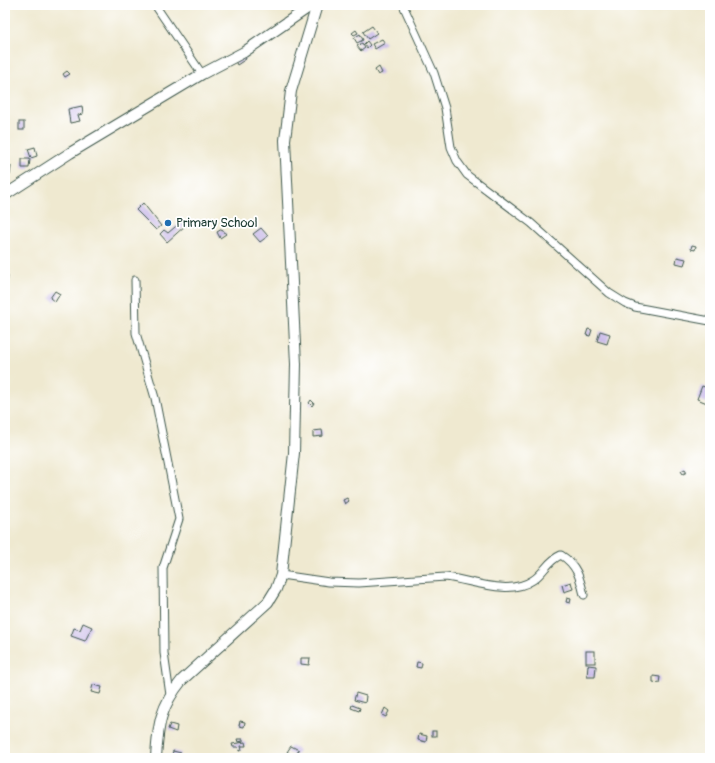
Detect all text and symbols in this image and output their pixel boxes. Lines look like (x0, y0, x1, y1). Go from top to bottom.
place label: Primary School (176, 215, 258, 231)
marker: Primary School (163, 218, 173, 228)

